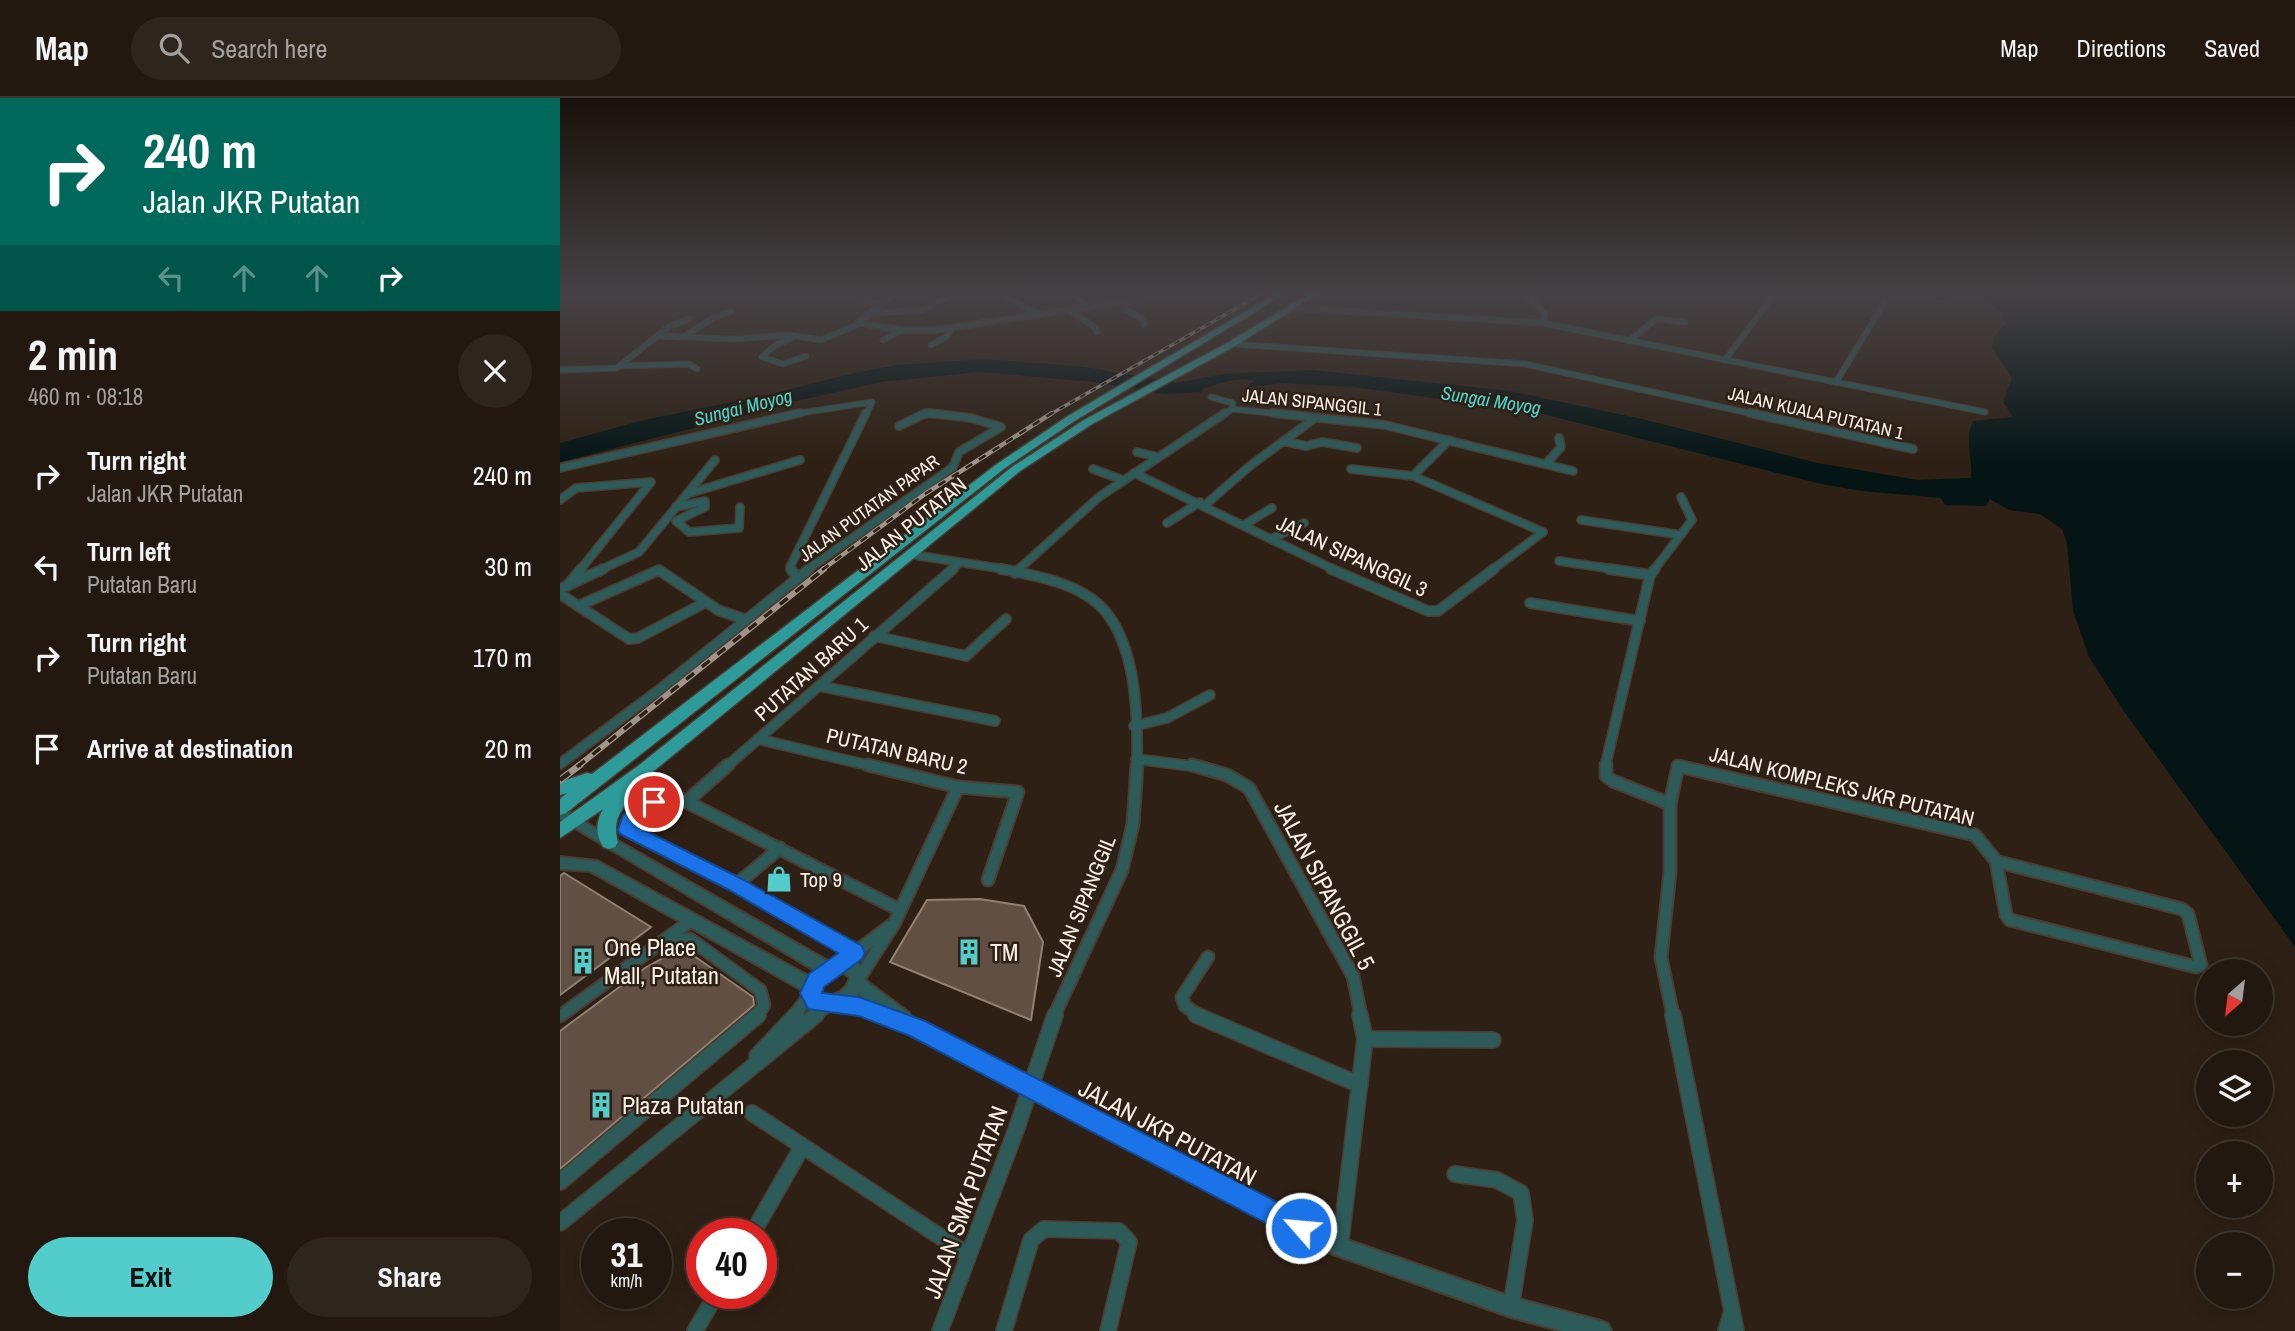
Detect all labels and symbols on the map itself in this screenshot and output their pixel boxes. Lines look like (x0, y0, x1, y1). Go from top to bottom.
water label: Sungai Moyog (1439, 379, 1543, 421)
street label: JALAN KUALA PUTATAN 1 (1726, 381, 1907, 446)
water label: Sungai Moyog (691, 382, 795, 432)
street label: JALAN SIPANGGIL 1 (1241, 382, 1384, 422)
street label: JALAN PUTATAN PAPAR (795, 450, 943, 566)
street label: JALAN PUTATAN (851, 472, 971, 576)
street label: JALAN SIPANGGIL 3 (1272, 508, 1432, 604)
street label: PUTATAN BARU 1 (748, 610, 874, 728)
street label: PUTATAN BARU 2 (824, 721, 970, 781)
street label: JALAN KOMPLEKS JKR PUTATAN (1707, 739, 1977, 833)
pin (624, 772, 684, 832)
street label: JALAN SIPANGGIL 5 (1267, 795, 1383, 975)
street label: JALAN SIPANGGIL (1039, 831, 1123, 981)
shop icon: Top 9 (764, 864, 794, 894)
place label: Top 9 (800, 865, 842, 894)
place label: One Place Mall, Putatan (604, 931, 719, 991)
place label: TM (990, 936, 1018, 968)
building icon: TM (954, 937, 984, 967)
building icon: One Place Mall, Putatan (568, 946, 598, 976)
north arrow (2196, 959, 2273, 1036)
street label: JALAN JKR PUTATAN (1074, 1072, 1262, 1192)
place label: Plaza Putatan (622, 1089, 745, 1121)
building icon: Plaza Putatan (586, 1090, 616, 1120)
street label: JALAN SMK PUTATAN (915, 1101, 1015, 1303)
position arrow (1264, 1191, 1338, 1265)
speed limit sign: 40 (686, 1218, 777, 1309)

